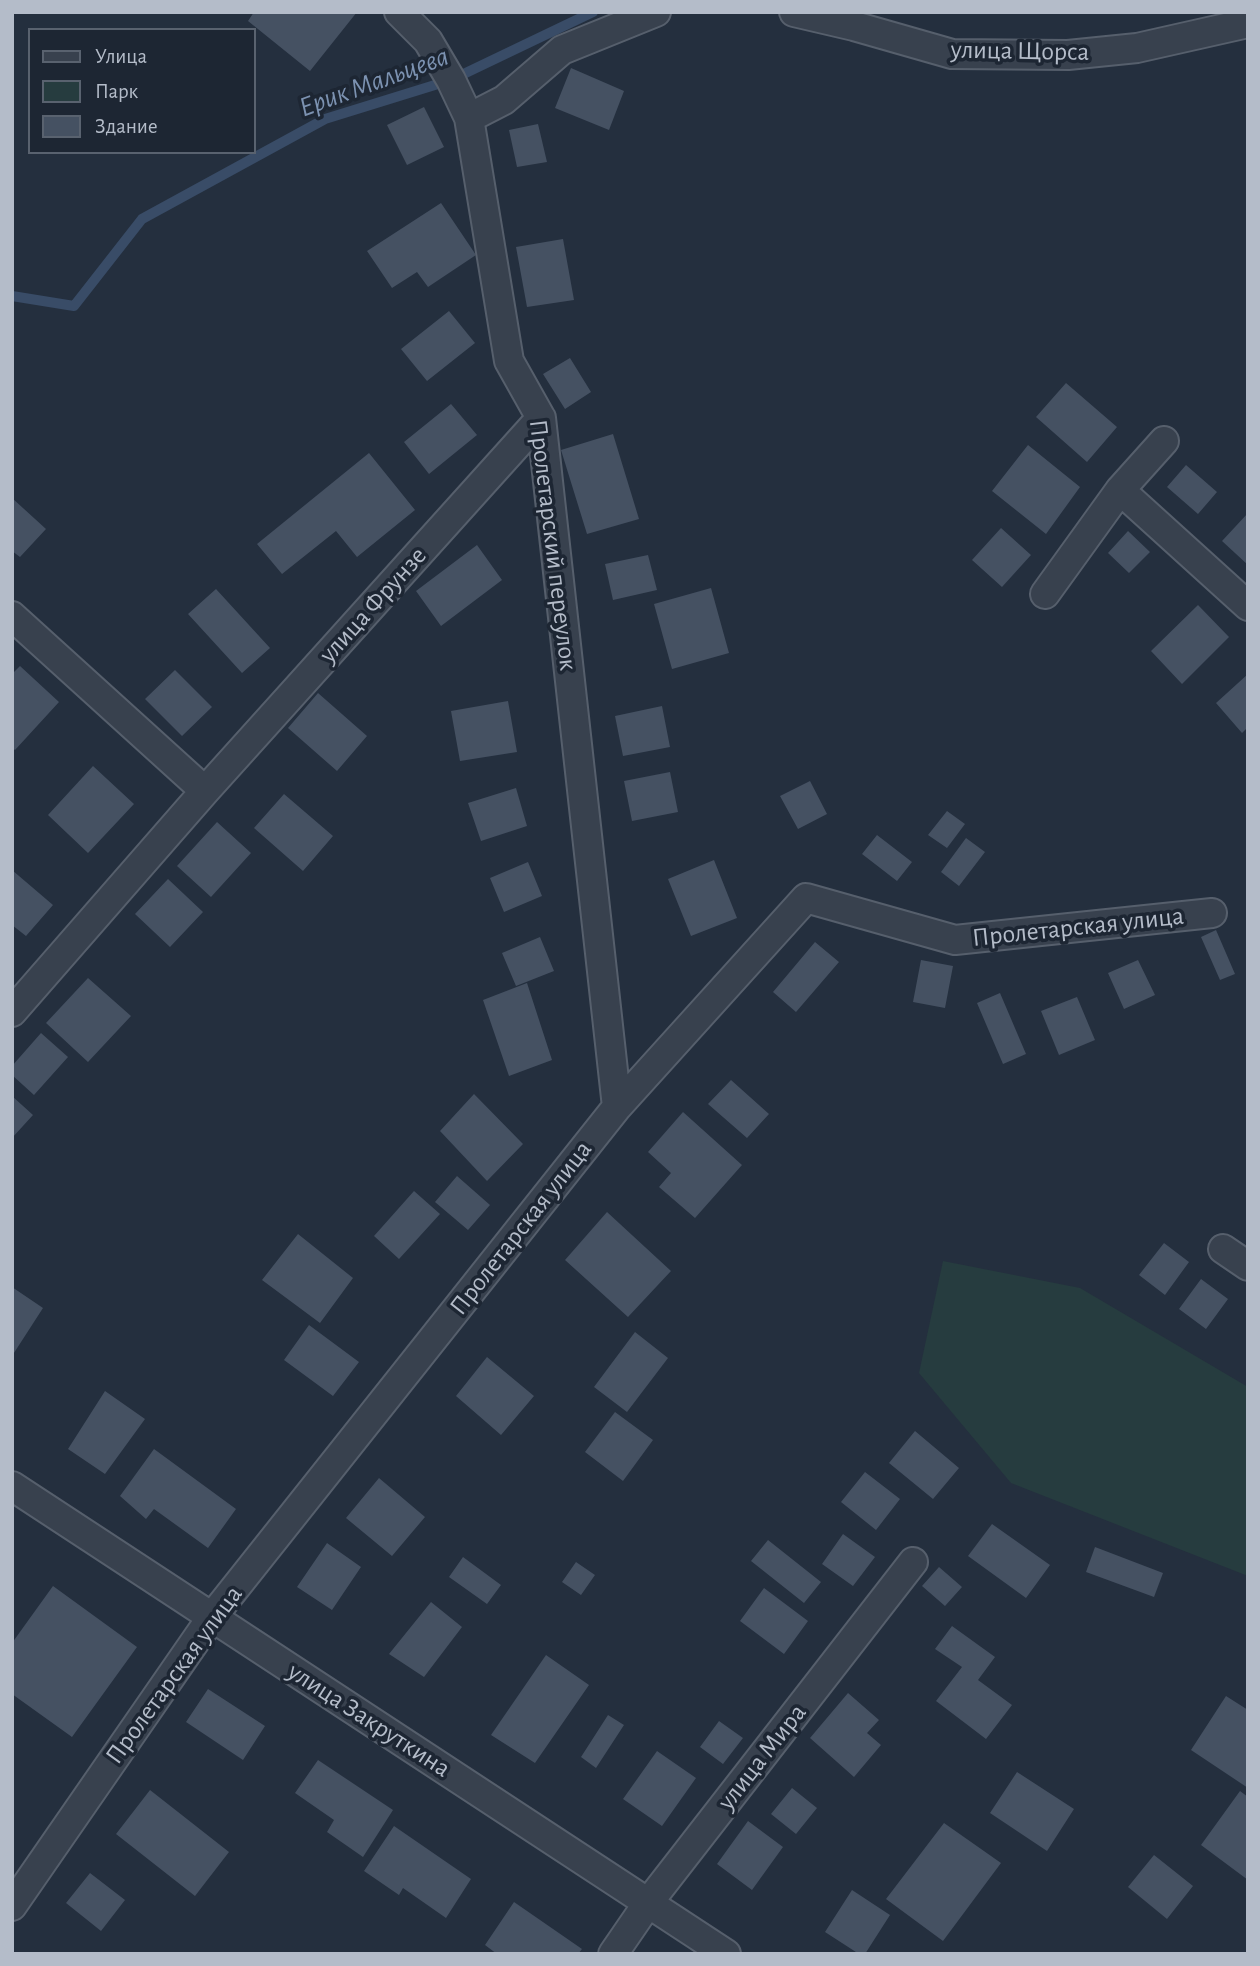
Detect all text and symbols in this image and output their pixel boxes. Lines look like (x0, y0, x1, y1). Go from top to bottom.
legend (28, 28, 256, 154)
street label: улица Щорса (950, 34, 1090, 68)
water label: Ерик Мальцева (295, 39, 453, 125)
text: Улица (95, 46, 147, 67)
text: Парк (95, 81, 138, 102)
text: Здание (95, 116, 158, 137)
street label: Пролетарский переулок (522, 418, 584, 672)
street label: улица Фрунзе (313, 540, 433, 670)
street label: Пролетарская улица (970, 900, 1186, 954)
street label: Пролетарская улица (443, 1135, 599, 1321)
street label: Пролетарская улица (99, 1580, 249, 1770)
street label: улица Закруткина (282, 1656, 456, 1784)
street label: улица Мира (711, 1698, 813, 1816)

